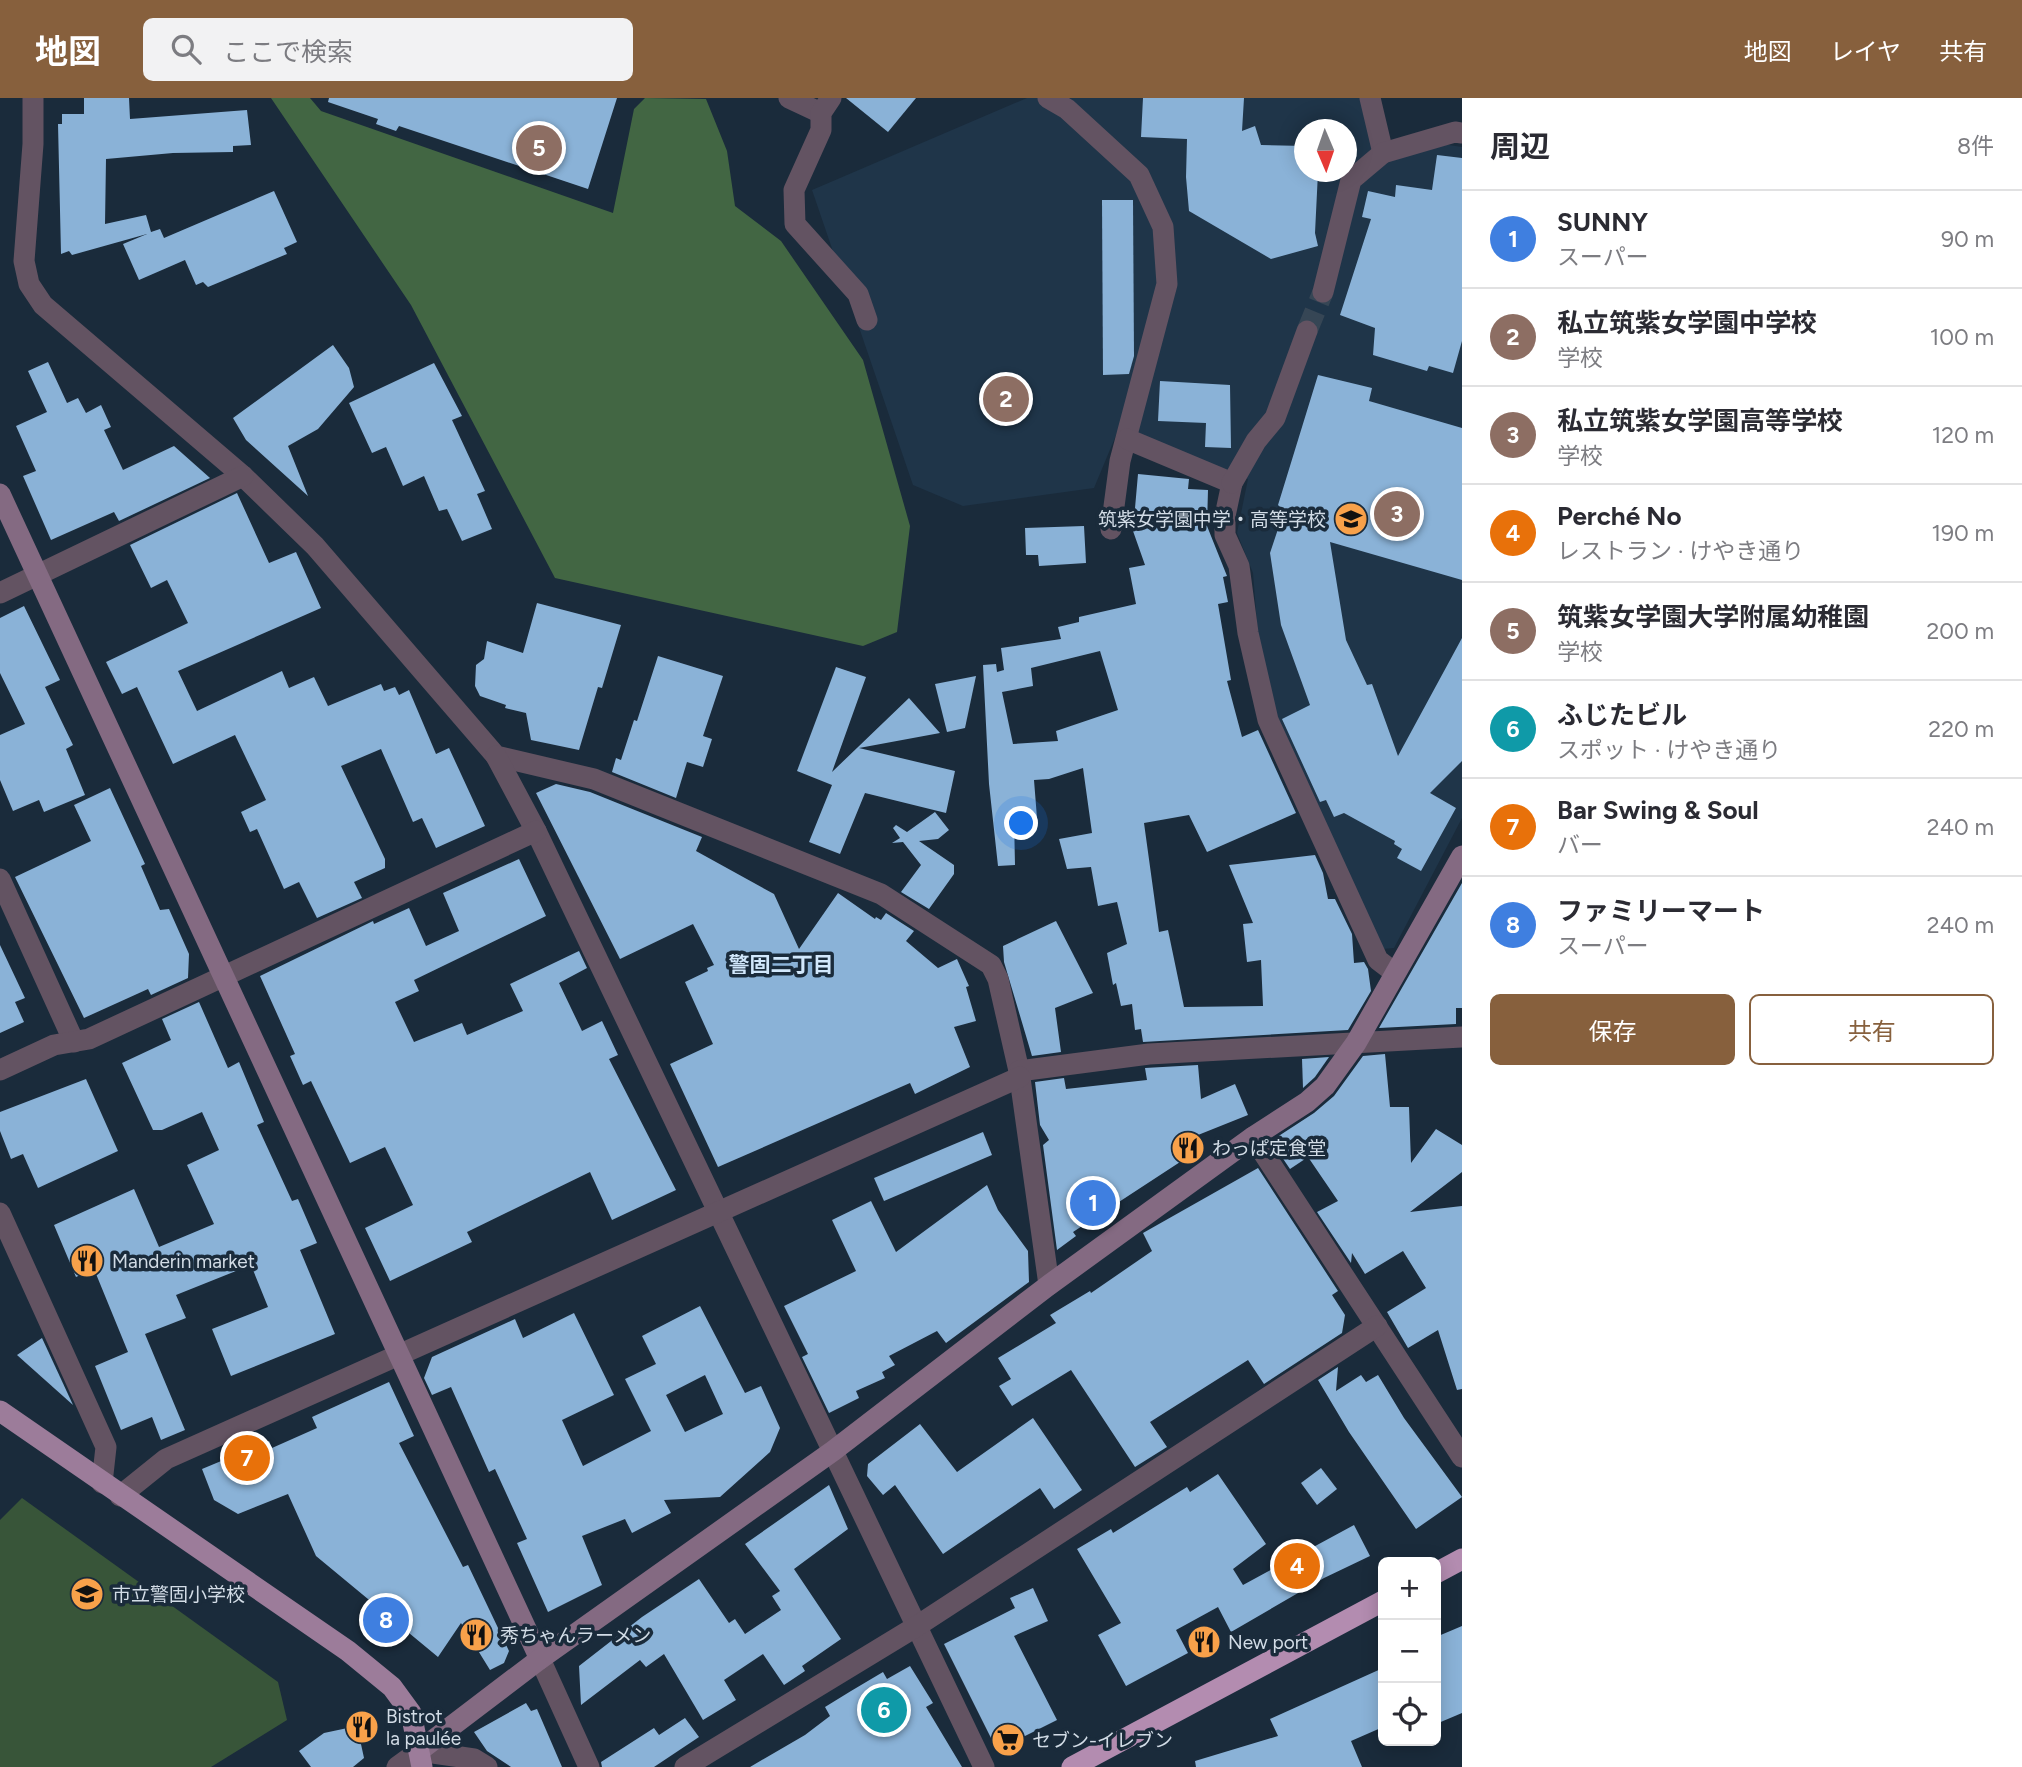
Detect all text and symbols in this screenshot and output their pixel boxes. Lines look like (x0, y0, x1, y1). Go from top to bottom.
search box (143, 18, 633, 81)
icon: search (167, 30, 205, 68)
text: 地図 (35, 32, 101, 71)
text: ここで検索 (223, 36, 353, 68)
text: 地図 (1744, 37, 1792, 66)
text: レイヤ (1830, 37, 1901, 66)
text: 共有 (1939, 37, 1987, 66)
north arrow (1294, 119, 1357, 182)
pin: 5 (516, 122, 562, 174)
text: 周辺 (1490, 128, 1550, 165)
text: 8件 (1957, 132, 1994, 160)
text: SUNNY (1557, 206, 1648, 238)
text: 1 (1508, 225, 1518, 253)
text: 90 m (1941, 225, 1994, 253)
text: スーパー (1557, 243, 1649, 271)
text: 私立筑紫女学園中学校 (1557, 307, 1817, 339)
text: 2 (1506, 323, 1520, 351)
text: 100 m (1930, 323, 1994, 351)
text: 学校 (1557, 344, 1603, 372)
pin: 2 (983, 373, 1029, 425)
text: 私立筑紫女学園高等学校 (1557, 405, 1843, 437)
text: 3 (1507, 421, 1519, 449)
text: 120 m (1932, 421, 1994, 449)
text: 学校 (1557, 442, 1603, 470)
pin: 3 (1374, 488, 1420, 540)
school or university icon: 筑紫女学園中学・高等学校 (1332, 500, 1370, 538)
text: Perché No (1557, 500, 1682, 532)
place label: 筑紫女学園中学・高等学校 (1098, 508, 1326, 531)
text: 4 (1506, 519, 1520, 547)
text: 190 m (1931, 519, 1994, 547)
text: レストラン · けやき通り (1557, 537, 1804, 565)
text: 筑紫女学園大学附属幼稚園 (1557, 601, 1869, 633)
text: 5 (1506, 617, 1520, 645)
text: 200 m (1926, 617, 1994, 645)
text: 学校 (1557, 638, 1603, 666)
text: ふじたビル (1557, 699, 1687, 731)
text: 6 (1506, 715, 1520, 743)
text: 220 m (1928, 715, 1994, 743)
text: スポット · けやき通り (1557, 736, 1781, 764)
text: Bar Swing & Soul (1557, 794, 1759, 826)
your location (1004, 806, 1038, 840)
text: 7 (1507, 813, 1519, 841)
text: 240 m (1927, 813, 1994, 841)
text: バー (1557, 831, 1603, 859)
text: ファミリーマート (1557, 895, 1765, 927)
text: 8 (1506, 911, 1520, 939)
text: 240 m (1927, 911, 1994, 939)
text: スーパー (1557, 932, 1649, 960)
district label: 警固二丁目 (729, 952, 834, 977)
button: 保存 (1490, 994, 1735, 1065)
button: 共有 (1749, 994, 1994, 1065)
restaurant icon: わっぱ定食堂 (1169, 1129, 1207, 1167)
place label: わっぱ定食堂 (1212, 1137, 1326, 1160)
pin: 1 (1070, 1177, 1116, 1229)
restaurant icon: Manderin market (68, 1242, 106, 1280)
place label: Manderin market (112, 1250, 255, 1273)
pin: 7 (224, 1432, 270, 1484)
pin: 4 (1274, 1540, 1320, 1592)
map controls (1378, 1557, 1441, 1746)
button: + (1378, 1557, 1441, 1620)
school or university icon: 市立警固小学校 (68, 1575, 106, 1613)
place label: 市立警固小学校 (112, 1583, 245, 1606)
pin: 8 (363, 1594, 409, 1646)
restaurant icon: 秀ちゃんラーメン (457, 1616, 495, 1654)
button: − (1378, 1620, 1441, 1683)
restaurant icon: New port (1185, 1623, 1223, 1661)
place label: 秀ちゃんラーメン (500, 1624, 651, 1647)
place label: New port (1228, 1631, 1308, 1654)
button: locate (1378, 1683, 1441, 1746)
pin: 6 (861, 1684, 907, 1736)
place label: Bistrot la paulée (386, 1705, 461, 1750)
restaurant icon: Bistrot la paulée (343, 1708, 381, 1746)
supermarket icon: セブン-イレブン (989, 1721, 1027, 1759)
place label: セブン-イレブン (1032, 1729, 1173, 1752)

